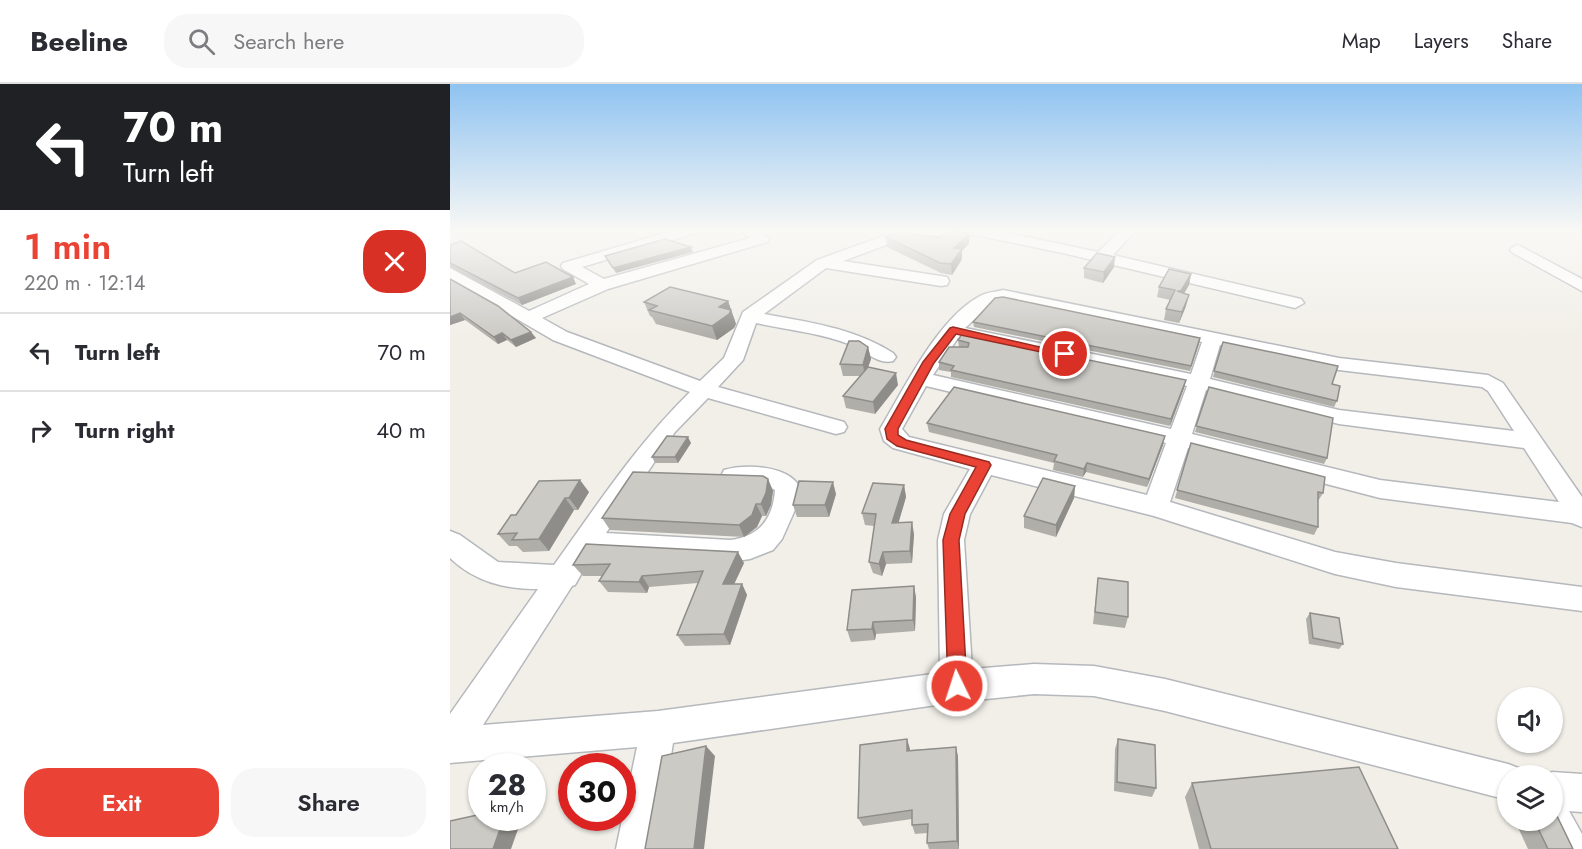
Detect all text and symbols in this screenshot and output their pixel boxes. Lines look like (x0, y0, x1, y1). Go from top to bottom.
search box (164, 14, 584, 68)
text: Beeline (30, 21, 128, 62)
icon: search (185, 25, 218, 58)
text: Search here (233, 25, 344, 57)
text: Map (1342, 26, 1381, 56)
text: Layers (1414, 26, 1469, 56)
text: Share (1502, 26, 1552, 56)
text: 70 m (123, 97, 223, 158)
icon: left (24, 108, 102, 186)
text: Turn left (123, 153, 213, 192)
text: 1 min (24, 220, 111, 272)
button: close (363, 230, 426, 293)
text: 220 m · 12:14 (24, 269, 145, 298)
pin (1039, 328, 1090, 379)
icon: left (24, 336, 57, 369)
text: Turn left (75, 336, 160, 368)
text: 70 m (377, 336, 426, 368)
icon: arrive (1048, 337, 1081, 370)
icon: right (24, 414, 57, 447)
text: Turn right (75, 414, 175, 446)
text: 40 m (376, 414, 426, 446)
position arrow (925, 654, 989, 718)
map controls (1497, 687, 1563, 831)
button: sound (1497, 687, 1563, 753)
speed limit sign: 30 (558, 753, 636, 831)
text: 28 (488, 763, 526, 806)
button: layers (1497, 765, 1563, 831)
button: Exit (24, 768, 219, 837)
button: Share (231, 768, 426, 837)
text: km/h (490, 796, 524, 818)

